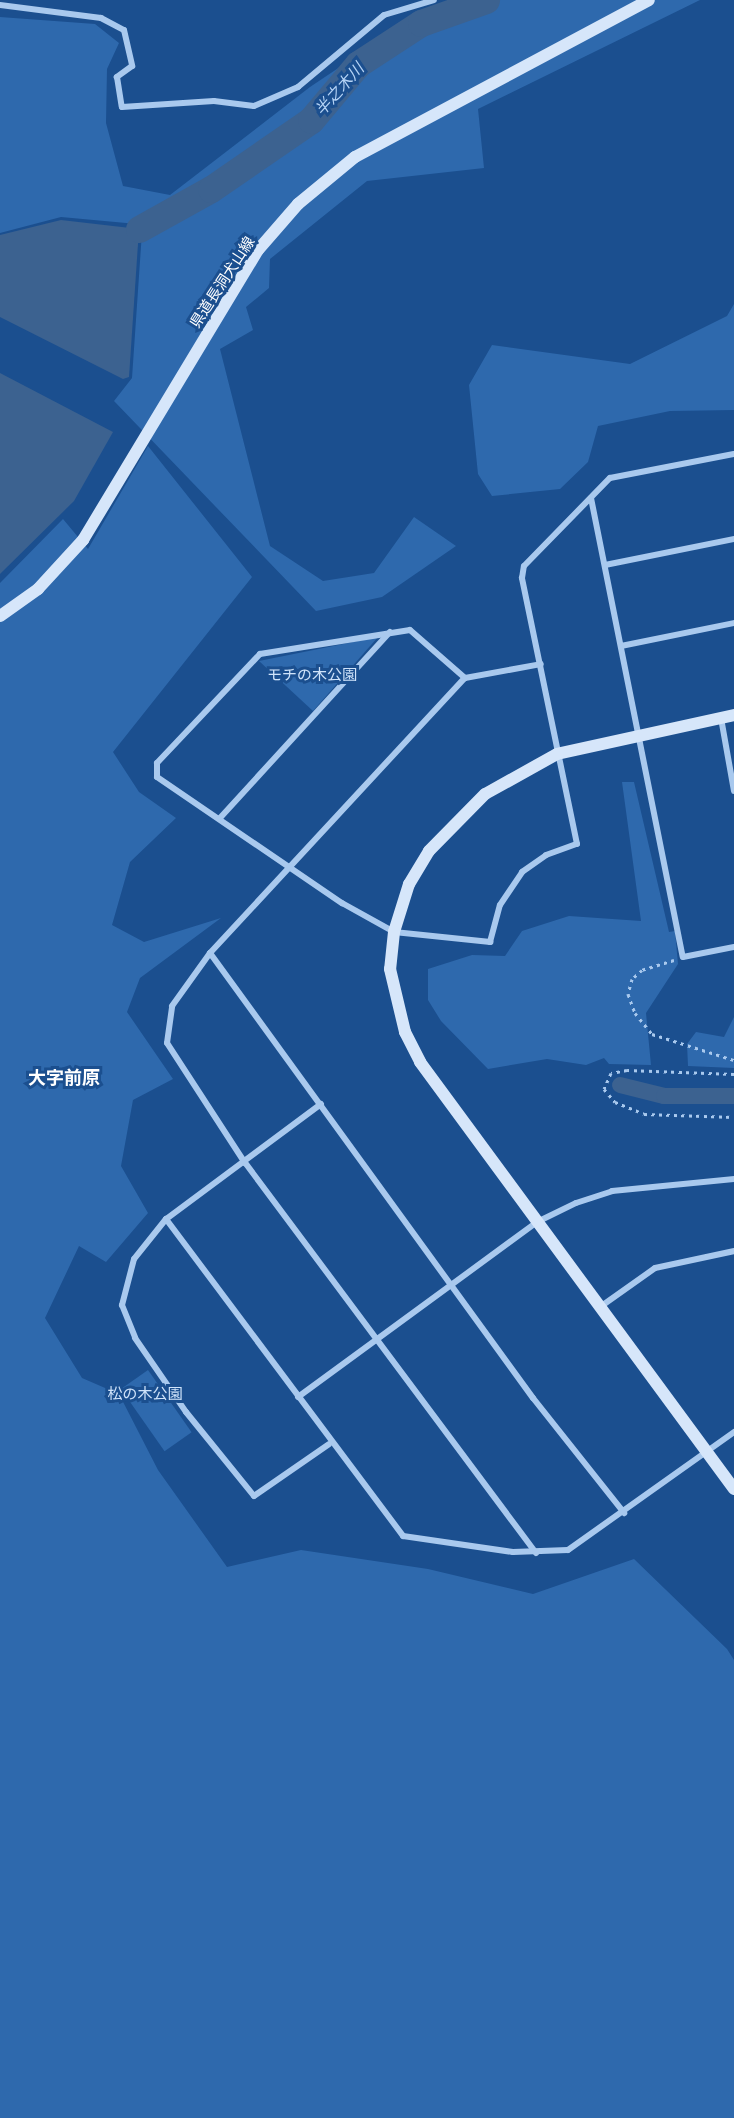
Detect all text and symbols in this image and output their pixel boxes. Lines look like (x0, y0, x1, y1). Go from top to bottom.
water label: 半之木川 (310, 59, 368, 119)
street label: 県道長洞犬山線 (186, 233, 258, 331)
park label: モチの木公園 (267, 666, 357, 684)
district label: 大字前原 (28, 1067, 100, 1089)
park label: 松の木公園 (108, 1385, 182, 1403)

